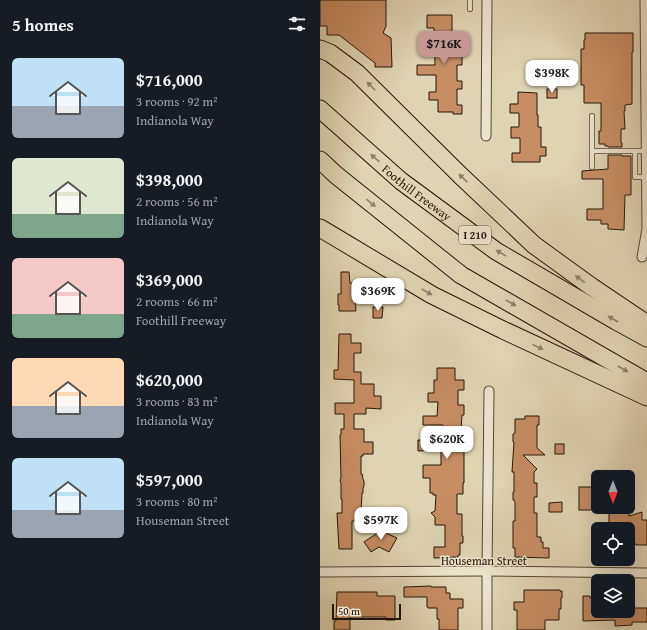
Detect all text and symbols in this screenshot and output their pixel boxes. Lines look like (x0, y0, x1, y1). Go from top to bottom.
text: 5 homes (12, 12, 74, 37)
icon: filters (286, 13, 308, 35)
pin: $716K (416, 31, 472, 65)
text: $716K (426, 34, 462, 53)
pin: $398K (524, 60, 580, 94)
text: $398K (534, 63, 570, 82)
text: $716,000 (136, 67, 202, 92)
icon: home (44, 74, 92, 122)
one-way arrow (366, 81, 376, 91)
text: 3 rooms · 92 m² (136, 92, 218, 111)
text: Indianola Way (136, 111, 214, 130)
one-way arrow (370, 153, 380, 162)
street label: Foothill Freeway (379, 160, 455, 224)
text: $398,000 (136, 167, 202, 192)
one-way arrow (458, 173, 468, 183)
icon: home (44, 174, 92, 222)
text: 2 rooms · 56 m² (136, 192, 218, 211)
one-way arrow (366, 199, 377, 208)
text: Indianola Way (136, 211, 214, 230)
road number: I 210 (459, 226, 491, 244)
one-way arrow (495, 250, 507, 257)
text: $369,000 (136, 267, 202, 292)
icon: home (44, 274, 92, 322)
one-way arrow (574, 274, 585, 283)
pin: $369K (350, 278, 406, 312)
text: $369K (360, 281, 396, 300)
one-way arrow (421, 288, 433, 295)
text: 2 rooms · 66 m² (136, 292, 218, 311)
one-way arrow (505, 300, 517, 307)
text: Foothill Freeway (136, 311, 226, 330)
one-way arrow (607, 316, 619, 323)
one-way arrow (533, 344, 545, 350)
one-way arrow (617, 365, 629, 372)
text: $620,000 (136, 367, 202, 392)
icon: home (44, 374, 92, 422)
text: 3 rooms · 83 m² (136, 392, 218, 411)
text: Indianola Way (136, 411, 214, 430)
pin: $620K (419, 426, 475, 460)
text: $620K (429, 429, 465, 448)
text: $597,000 (136, 467, 202, 492)
north arrow (591, 470, 635, 514)
map controls (591, 470, 635, 618)
icon: home (44, 474, 92, 522)
text: 3 rooms · 80 m² (136, 492, 218, 511)
pin: $597K (353, 507, 409, 541)
text: $597K (363, 510, 399, 529)
text: Houseman Street (136, 511, 229, 530)
button: locate (591, 522, 635, 566)
street label: Houseman Street (441, 552, 528, 569)
button: layers (591, 574, 635, 618)
scale bar (332, 602, 401, 621)
text: 50 m (338, 603, 360, 619)

